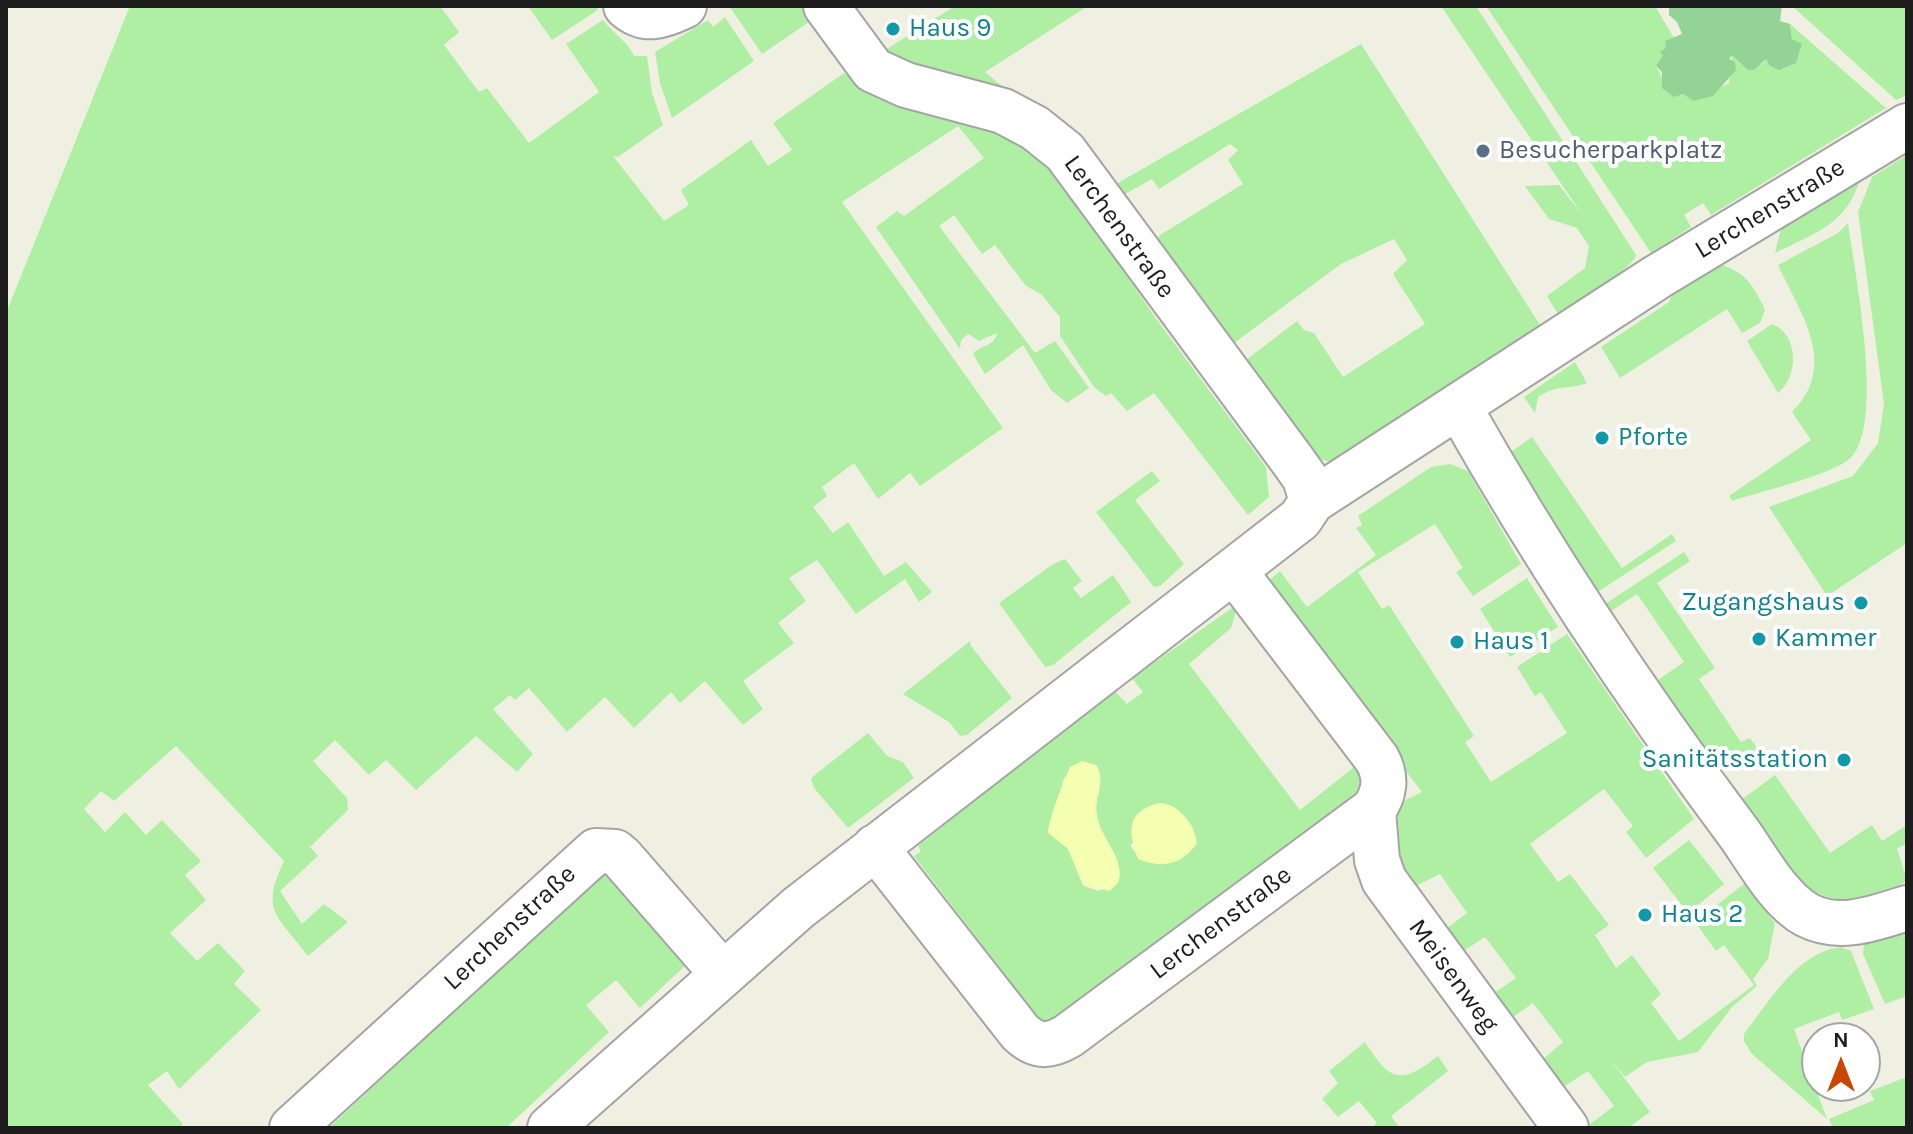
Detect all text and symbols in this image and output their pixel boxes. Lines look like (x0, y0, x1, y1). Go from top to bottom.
place label: Haus 9 (909, 13, 991, 45)
marker: Haus 9 (884, 20, 902, 38)
place label: Besucherparkplatz (1499, 135, 1722, 167)
marker: Besucherparkplatz (1474, 142, 1492, 160)
street label: Lerchenstraße (1057, 149, 1181, 305)
street label: Lerchenstraße (1689, 152, 1851, 266)
place label: Pforte (1618, 422, 1688, 454)
marker: Pforte (1593, 429, 1611, 447)
place label: Zugangshaus (1681, 587, 1845, 619)
marker: Zugangshaus (1852, 594, 1870, 612)
place label: Kammer (1775, 623, 1877, 655)
place label: Haus 1 (1473, 626, 1549, 658)
marker: Kammer (1750, 630, 1768, 648)
marker: Haus 1 (1448, 633, 1466, 651)
place label: Sanitätsstation (1642, 744, 1828, 776)
marker: Sanitätsstation (1835, 751, 1853, 769)
street label: Lerchenstraße (437, 859, 583, 997)
street label: Lerchenstraße (1144, 860, 1298, 986)
place label: Haus 2 (1661, 899, 1743, 931)
marker: Haus 2 (1636, 906, 1654, 924)
street label: Meisenweg (1401, 913, 1505, 1039)
north arrow (1801, 1022, 1881, 1102)
text: N (1833, 1027, 1849, 1053)

